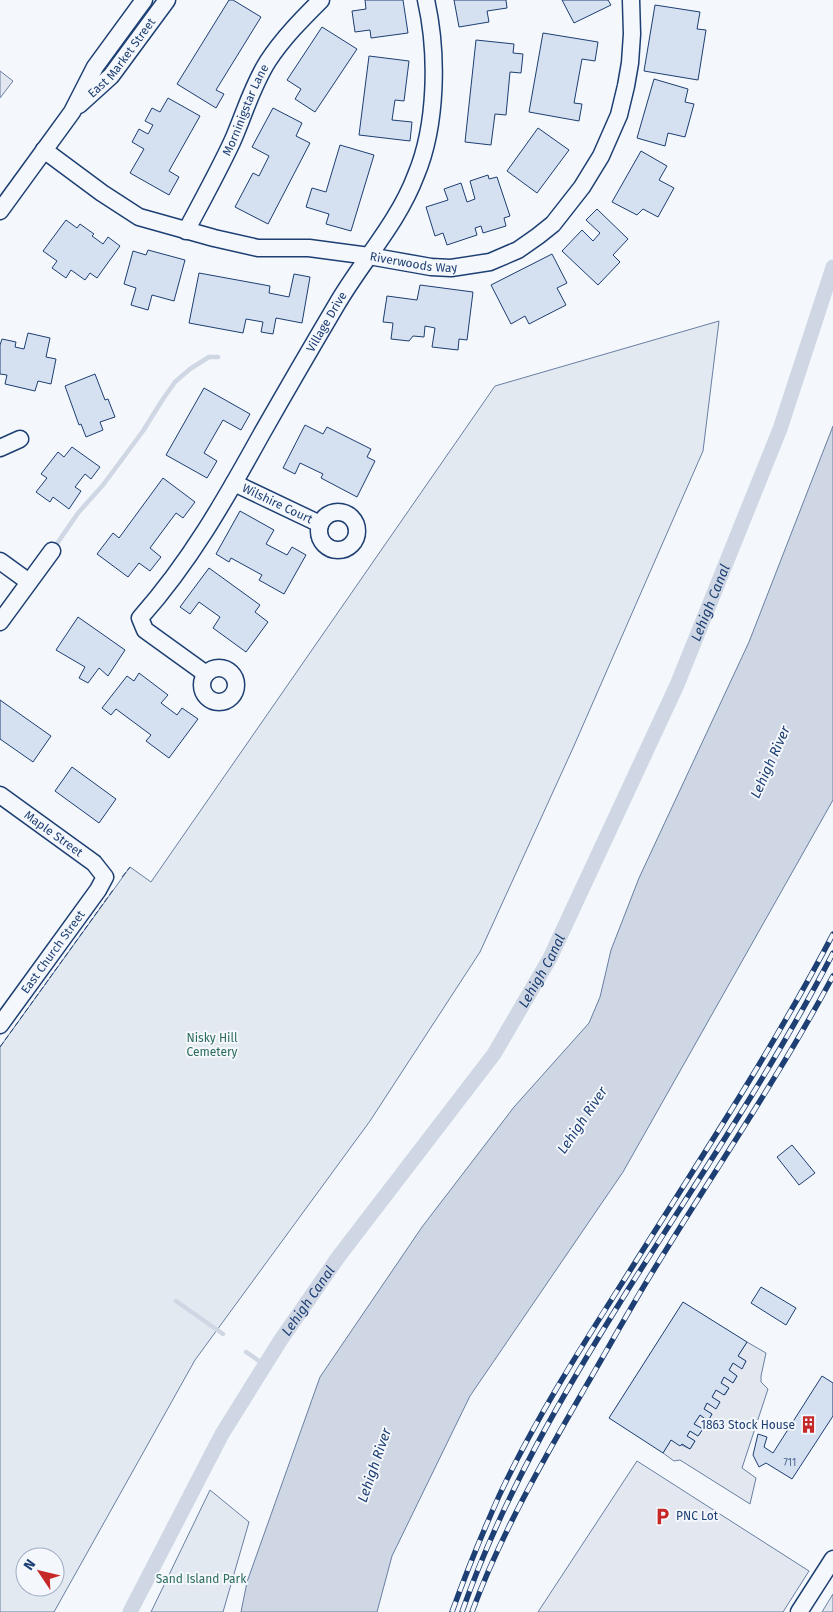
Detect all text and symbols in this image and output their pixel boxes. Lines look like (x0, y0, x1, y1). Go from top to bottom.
street label: East Market Street (85, 15, 159, 100)
street label: Morninigstar Lane (220, 62, 272, 158)
street label: Riverwoods Way (369, 249, 458, 275)
street label: Village Drive (303, 289, 350, 354)
street label: Wilshire Court (240, 481, 315, 527)
water label: Lehigh Canal (688, 562, 734, 644)
water label: Lehigh River (747, 723, 794, 801)
street label: Maple Street (21, 808, 86, 860)
street label: East Church Street (18, 907, 88, 996)
water label: Lehigh Canal (515, 932, 569, 1011)
park label: Nisky Hill Cemetery (186, 1031, 238, 1059)
water label: Lehigh River (554, 1083, 611, 1157)
water label: Lehigh Canal (278, 1263, 339, 1339)
building icon: 1863 Stock House (799, 1415, 819, 1435)
place label: 1863 Stock House (701, 1418, 795, 1432)
water label: Lehigh River (354, 1425, 395, 1504)
house number: 711 (784, 1457, 796, 1469)
parking icon: PNC Lot (652, 1506, 672, 1526)
place label: PNC Lot (676, 1509, 719, 1523)
north arrow (15, 1547, 65, 1597)
text: N (20, 1556, 39, 1574)
park label: Sand Island Park (156, 1572, 247, 1586)

